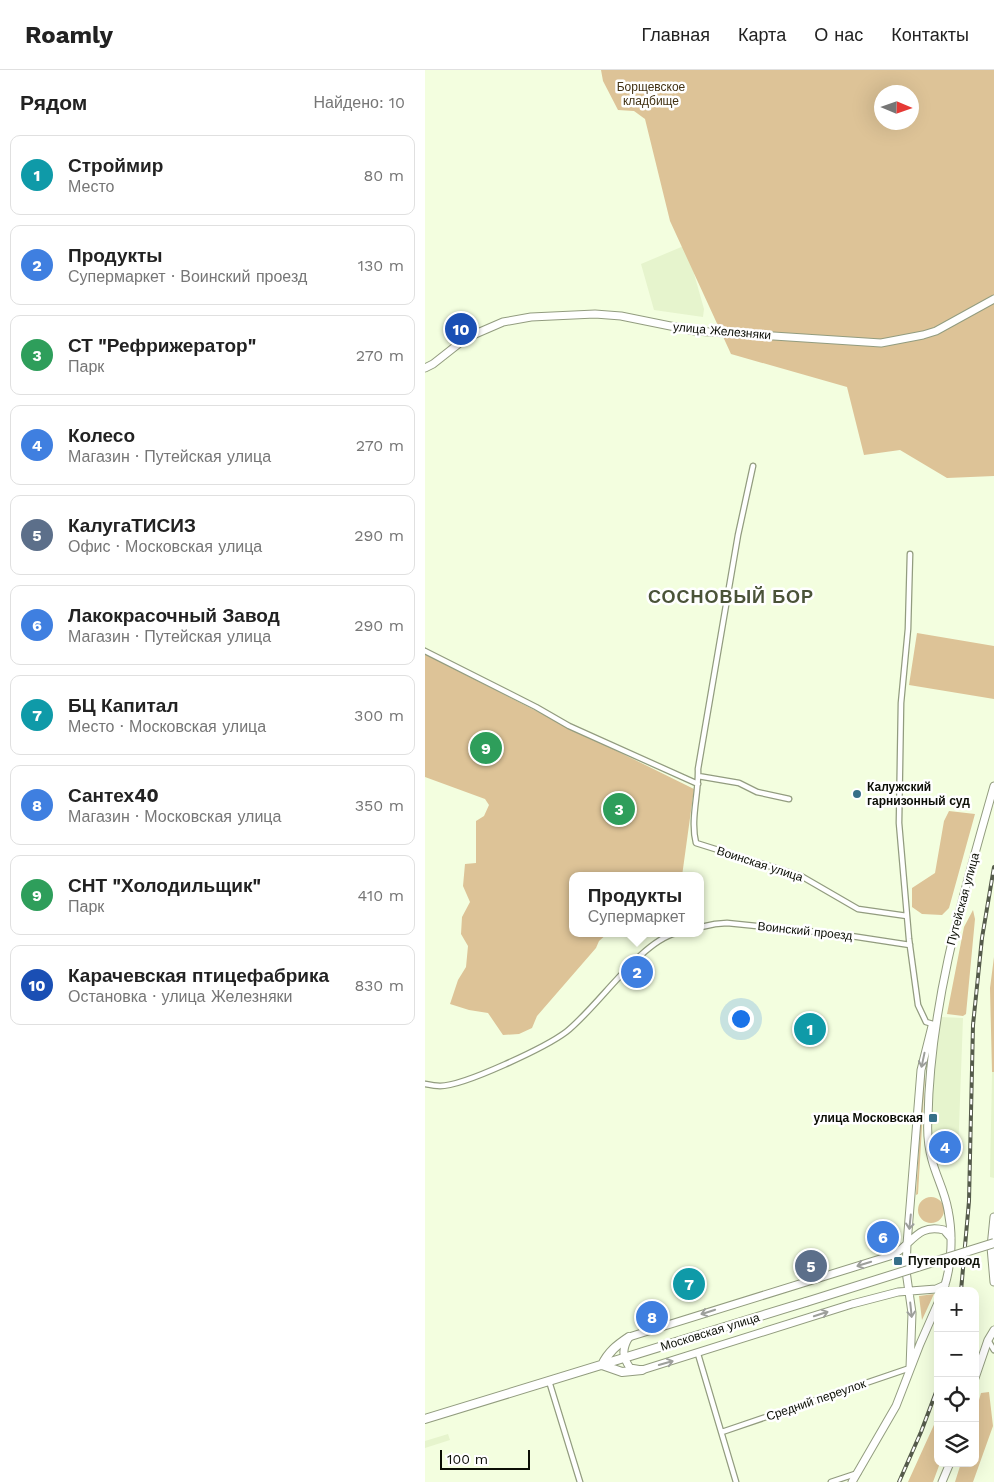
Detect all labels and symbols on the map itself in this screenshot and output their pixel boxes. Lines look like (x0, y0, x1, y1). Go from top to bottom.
park label: Борщевское кладбище (617, 80, 686, 108)
north arrow (874, 85, 919, 130)
pin: 10 (445, 310, 477, 348)
street label: улица Железняки (672, 320, 772, 342)
district label: СОСНОВЫЙ БОР (648, 586, 814, 607)
pin: 9 (470, 729, 502, 767)
place label: Калужский гарнизонный суд (867, 780, 970, 808)
marker: Калужский гарнизонный суд (851, 788, 863, 800)
pin: 3 (603, 790, 635, 828)
street label: Воинская улица (715, 843, 805, 885)
street label: Путейская улица (944, 851, 982, 947)
street label: Воинский проезд (757, 919, 853, 943)
pin: 2 (621, 953, 653, 991)
your location (728, 1006, 754, 1032)
pin: 1 (794, 1010, 826, 1048)
one-way arrow (918, 1052, 927, 1068)
place label: улица Московская (813, 1111, 923, 1125)
marker: улица Московская (927, 1112, 939, 1124)
pin: 4 (929, 1128, 961, 1166)
one-way arrow (905, 1214, 915, 1230)
pin: 6 (867, 1218, 899, 1256)
pin: 5 (795, 1247, 827, 1285)
place label: Путепровод (908, 1254, 980, 1268)
marker: Путепровод (892, 1255, 904, 1267)
one-way arrow (856, 1259, 872, 1269)
pin: 7 (673, 1265, 705, 1303)
pin: 8 (636, 1298, 668, 1336)
one-way arrow (906, 1302, 916, 1318)
one-way arrow (701, 1307, 717, 1317)
one-way arrow (812, 1309, 828, 1319)
street label: Московская улица (659, 1310, 762, 1354)
one-way arrow (657, 1358, 673, 1368)
street label: Средний переулок (765, 1376, 868, 1424)
scale bar (440, 1447, 530, 1470)

